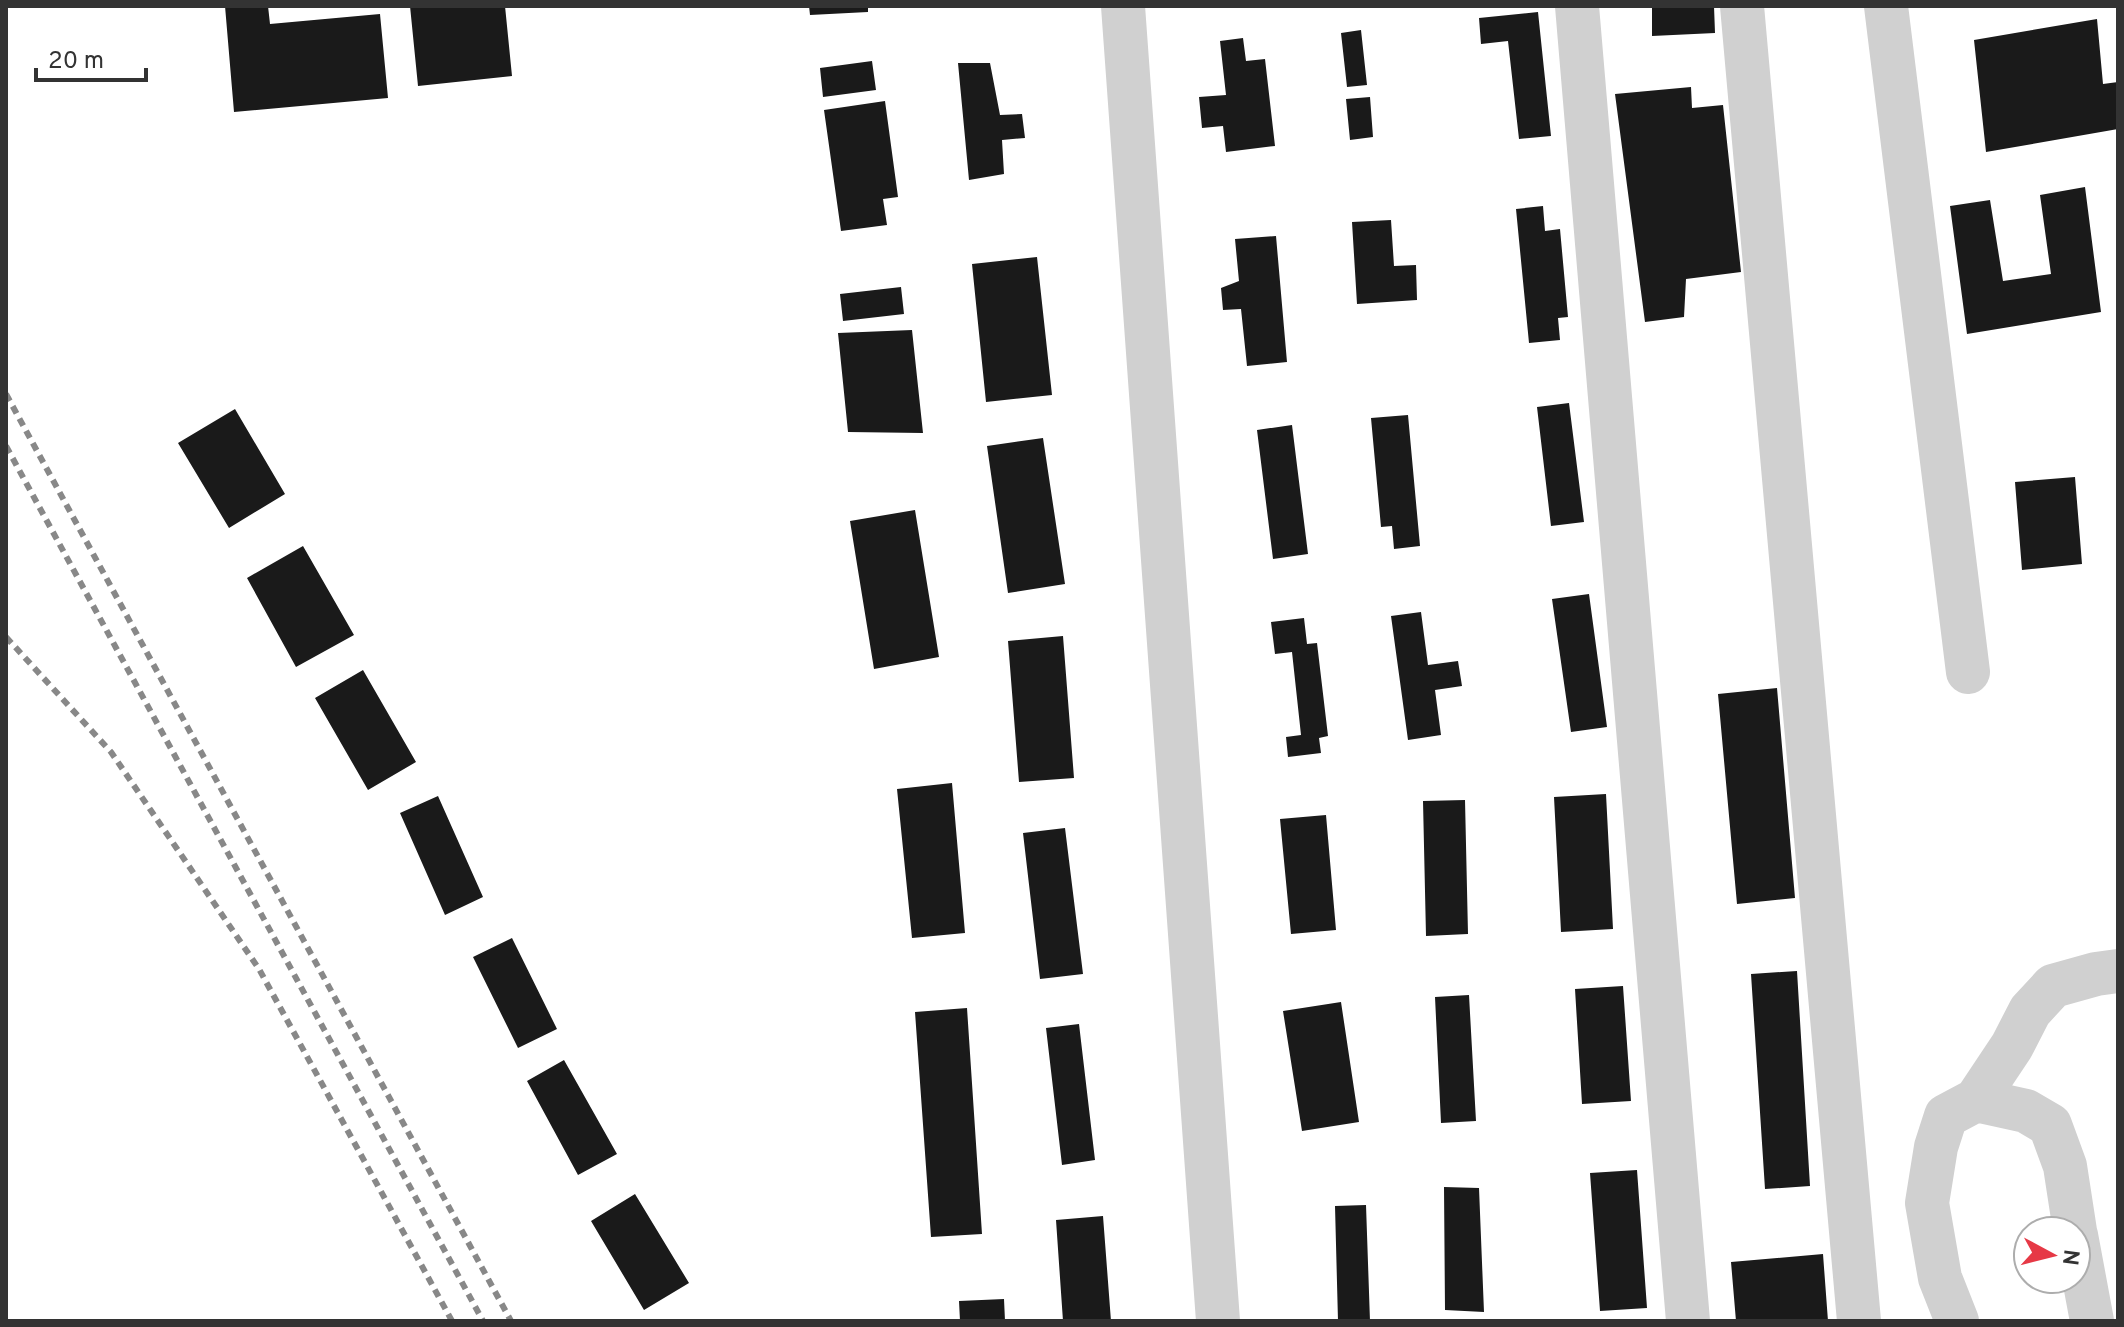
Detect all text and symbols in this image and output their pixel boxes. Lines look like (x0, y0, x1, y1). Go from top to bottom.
scale bar (36, 32, 146, 82)
text: 20 m (48, 47, 104, 77)
north arrow (2012, 1215, 2092, 1295)
text: N (2055, 1248, 2084, 1267)

